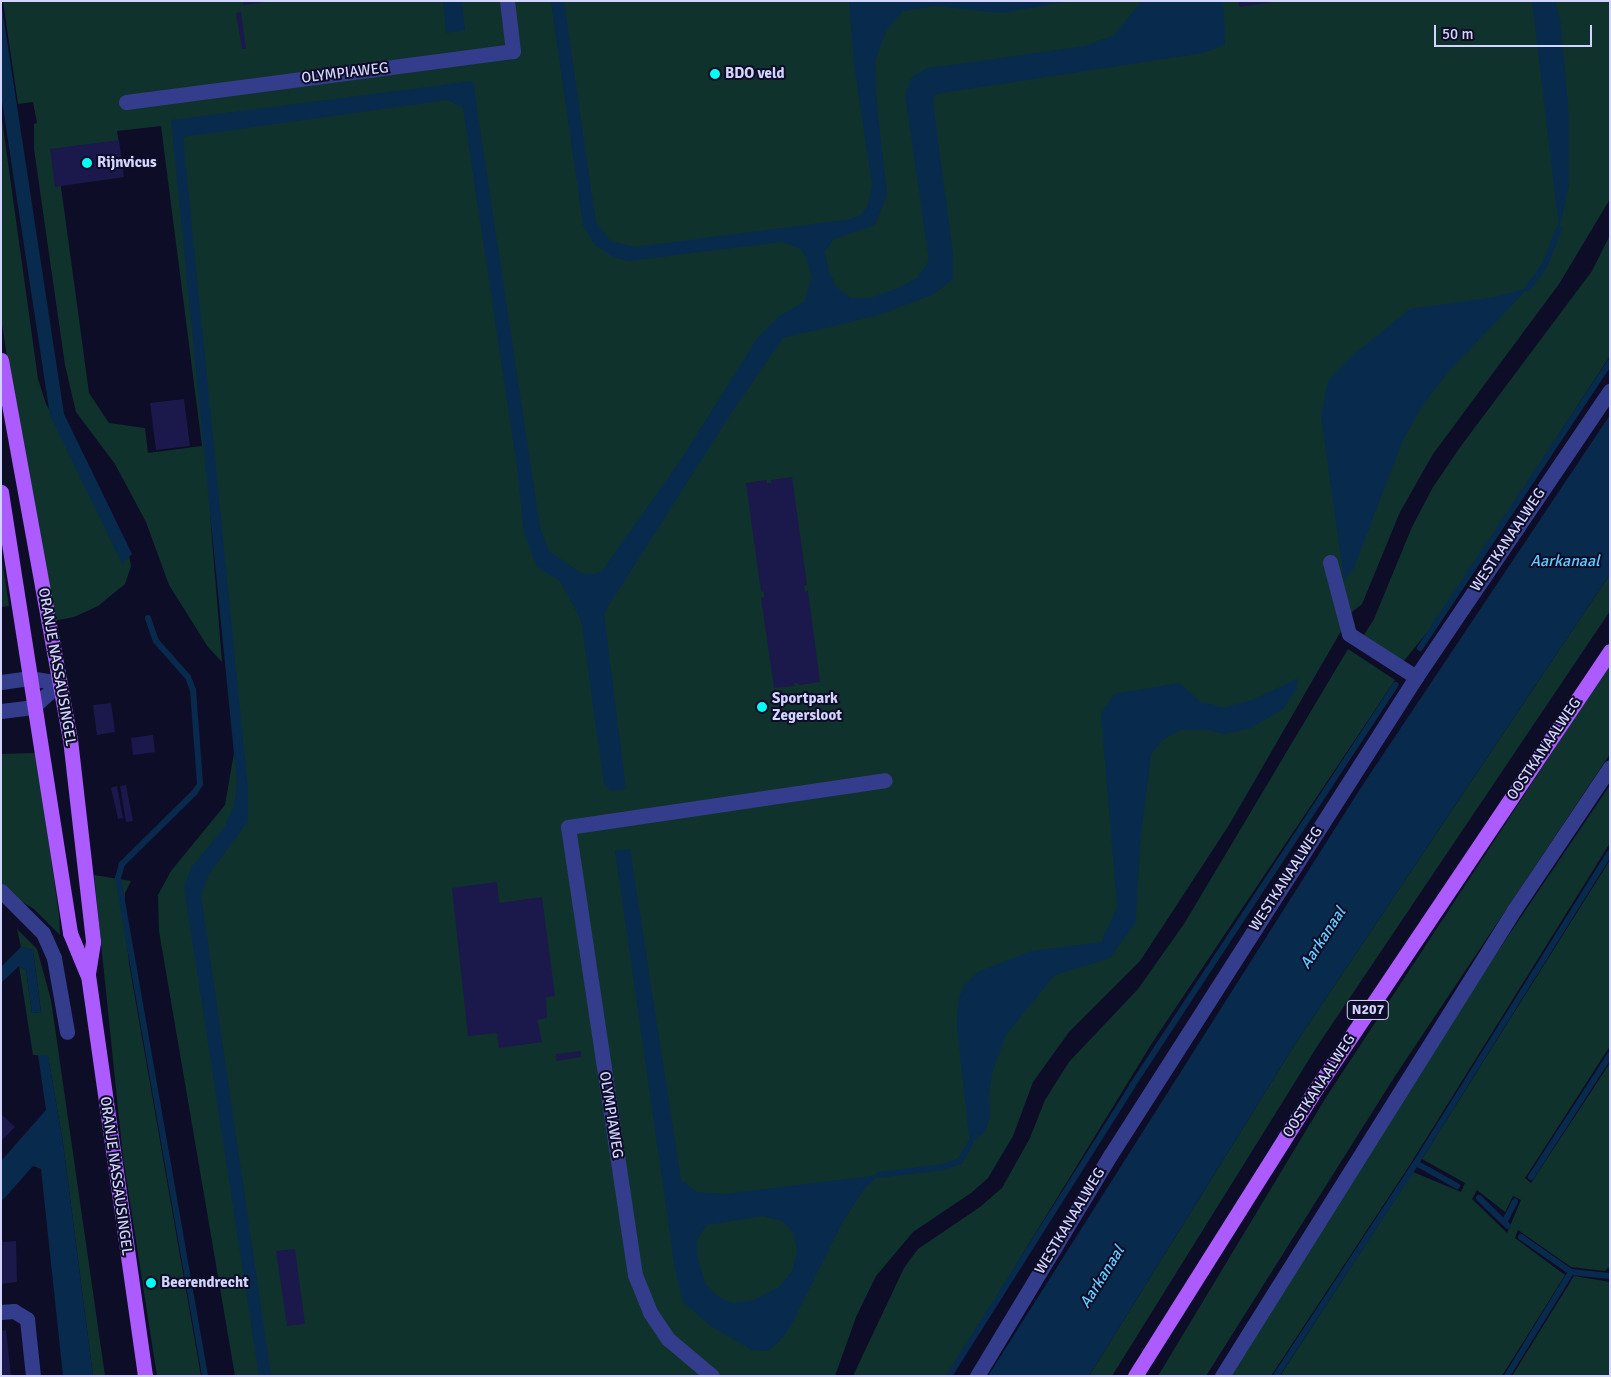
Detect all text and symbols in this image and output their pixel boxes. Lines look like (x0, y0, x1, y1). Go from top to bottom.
scale bar (1436, 15, 1594, 47)
text: 50 m (1442, 25, 1473, 43)
street label: OLYMPIAWEG (300, 59, 390, 87)
place label: BDO veld (725, 65, 785, 83)
marker: BDO veld (709, 68, 721, 80)
place label: Rijnvicus (97, 154, 157, 172)
marker: Rijnvicus (81, 157, 93, 169)
street label: WESTKANAALWEG (1467, 485, 1549, 595)
water label: Aarkanaal (1530, 551, 1600, 571)
street label: ORANJE NASSAUSINGEL (34, 586, 80, 748)
place label: Sportpark Zegersloot (772, 689, 842, 724)
street label: OOSTKANAALWEG (1503, 694, 1585, 804)
marker: Sportpark Zegersloot (756, 701, 768, 713)
street label: WESTKANAALWEG (1246, 823, 1326, 935)
water label: Aarkanaal (1296, 904, 1350, 972)
road number: N207 (1347, 998, 1389, 1022)
street label: OOSTKANAALWEG (1279, 1031, 1359, 1141)
street label: OLYMPIAWEG (595, 1070, 627, 1160)
street label: ORANJE NASSAUSINGEL (96, 1095, 136, 1257)
street label: WESTKANAALWEG (1031, 1165, 1109, 1277)
water label: Aarkanaal (1075, 1242, 1129, 1312)
place label: Beerendrecht (161, 1274, 249, 1292)
marker: Beerendrecht (145, 1277, 157, 1289)

